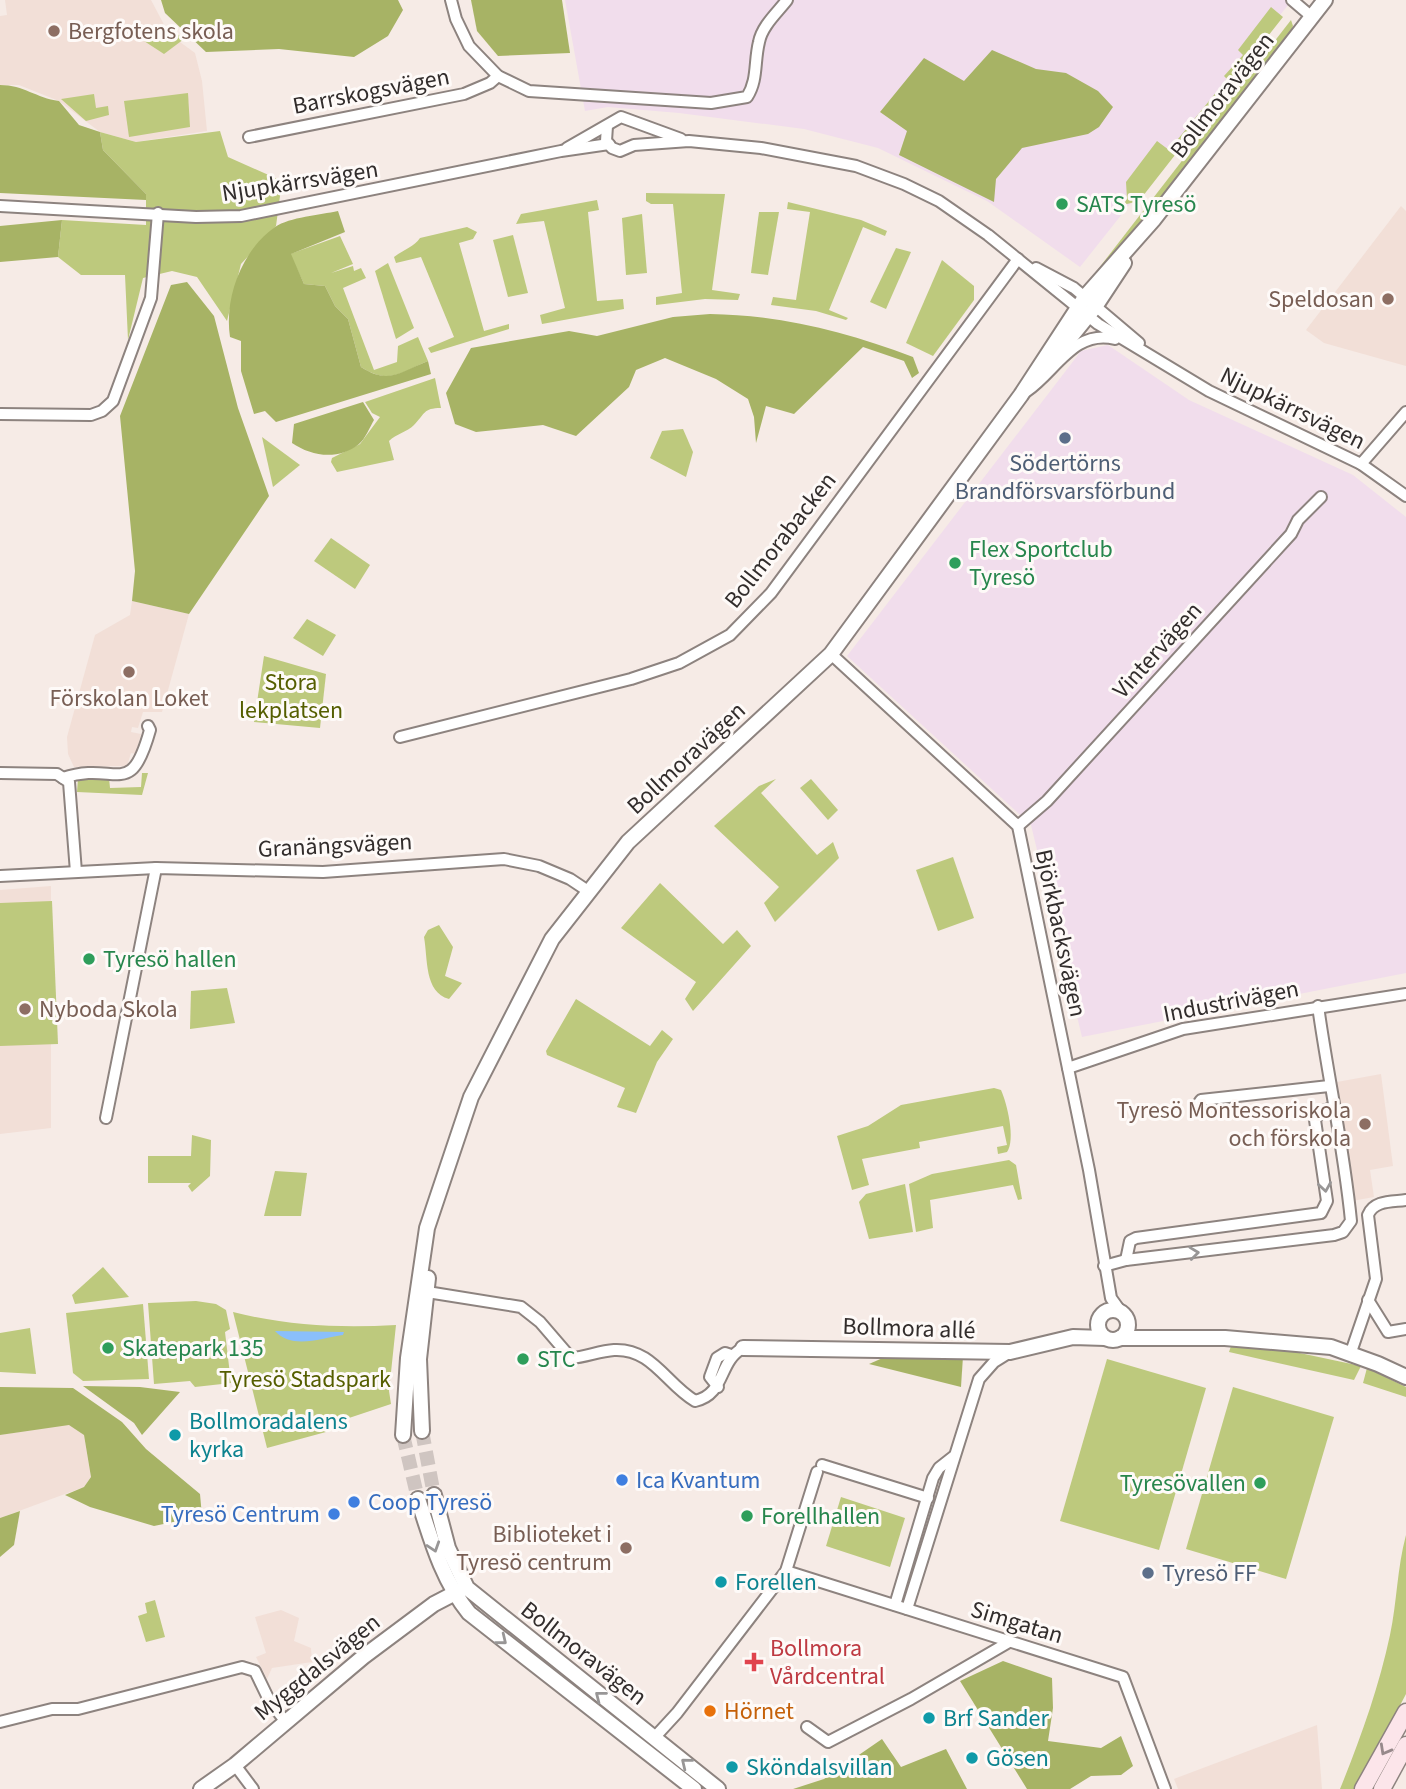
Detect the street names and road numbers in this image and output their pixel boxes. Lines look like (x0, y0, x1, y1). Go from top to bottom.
street label: Bollmoravägen (1162, 25, 1283, 166)
street label: Barrskogsvägen (290, 59, 453, 124)
street label: Njupkärrsvägen (219, 152, 381, 211)
street label: Njupkärrsvägen (1214, 358, 1371, 459)
street label: Bollmorabacken (716, 465, 845, 616)
street label: Vintervägen (1104, 594, 1210, 706)
street label: Bollmoravägen (619, 694, 754, 823)
street label: Granängsvägen (257, 824, 413, 867)
street label: Björkbacksvägen (1026, 846, 1095, 1020)
street label: Industrivägen (1160, 971, 1302, 1032)
street label: Bollmora allé (842, 1309, 976, 1348)
street label: Simgatan (966, 1592, 1067, 1653)
street label: Bollmoravägen (513, 1593, 654, 1714)
street label: Myggdalsvägen (247, 1605, 388, 1729)

